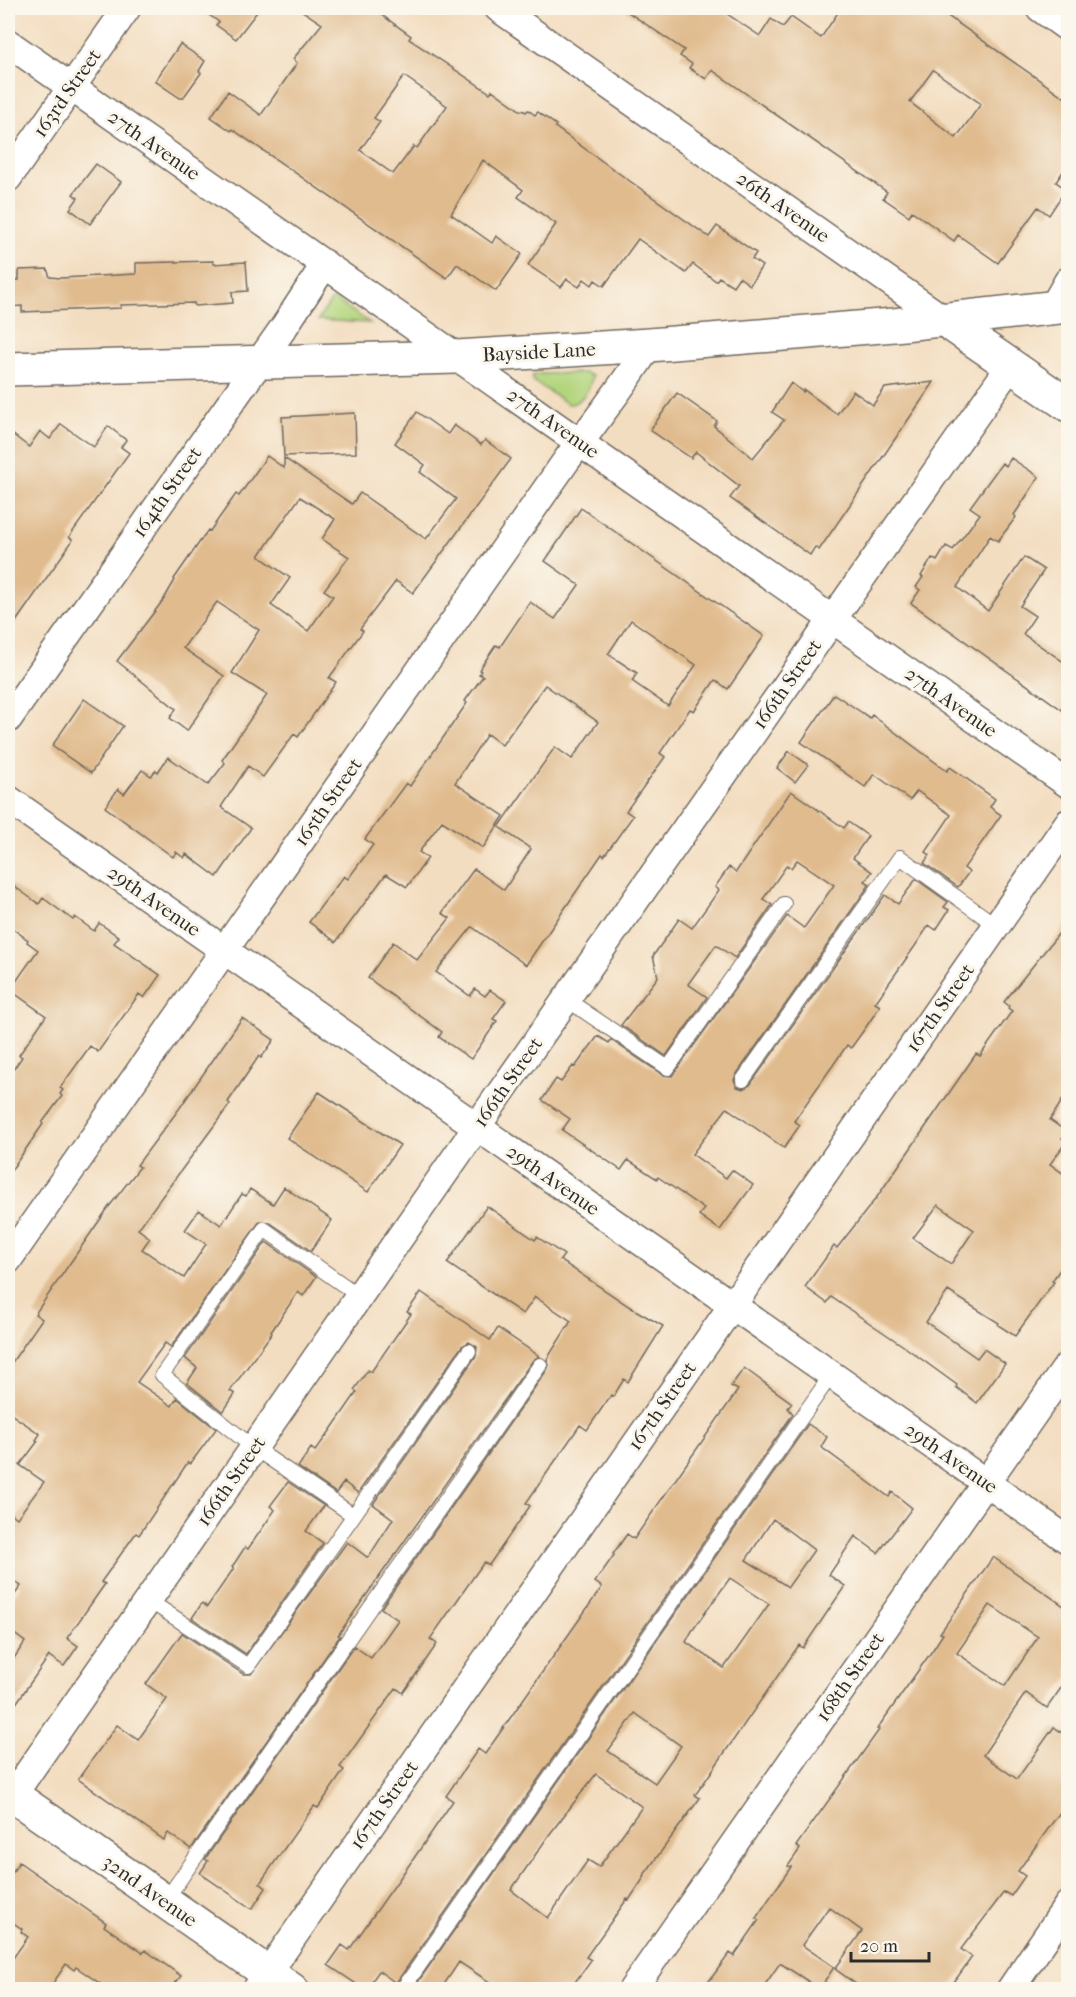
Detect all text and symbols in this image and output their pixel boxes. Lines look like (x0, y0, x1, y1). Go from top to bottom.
street label: 163rd Street (28, 44, 106, 142)
street label: 27th Avenue (104, 105, 205, 185)
street label: 26th Avenue (732, 167, 834, 248)
street label: Bayside Lane (482, 338, 596, 366)
street label: 27th Avenue (503, 383, 604, 463)
street label: 164th Street (127, 442, 207, 542)
street label: 166th Street (748, 635, 826, 733)
street label: 27th Avenue (901, 662, 1002, 742)
street label: 165th Street (289, 754, 367, 850)
street label: 29th Avenue (103, 861, 205, 941)
street label: 167th Street (901, 959, 979, 1057)
street label: 166th Street (469, 1033, 547, 1131)
street label: 29th Avenue (502, 1140, 604, 1220)
street label: 167th Street (623, 1357, 701, 1455)
street label: 29th Avenue (900, 1418, 1002, 1498)
street label: 166th Street (192, 1432, 270, 1530)
street label: 168th Street (811, 1628, 889, 1726)
street label: 167th Street (345, 1756, 423, 1854)
street label: 32nd Avenue (98, 1850, 202, 1932)
scale bar (851, 1925, 929, 1963)
text: 20 m (860, 1936, 898, 1957)

